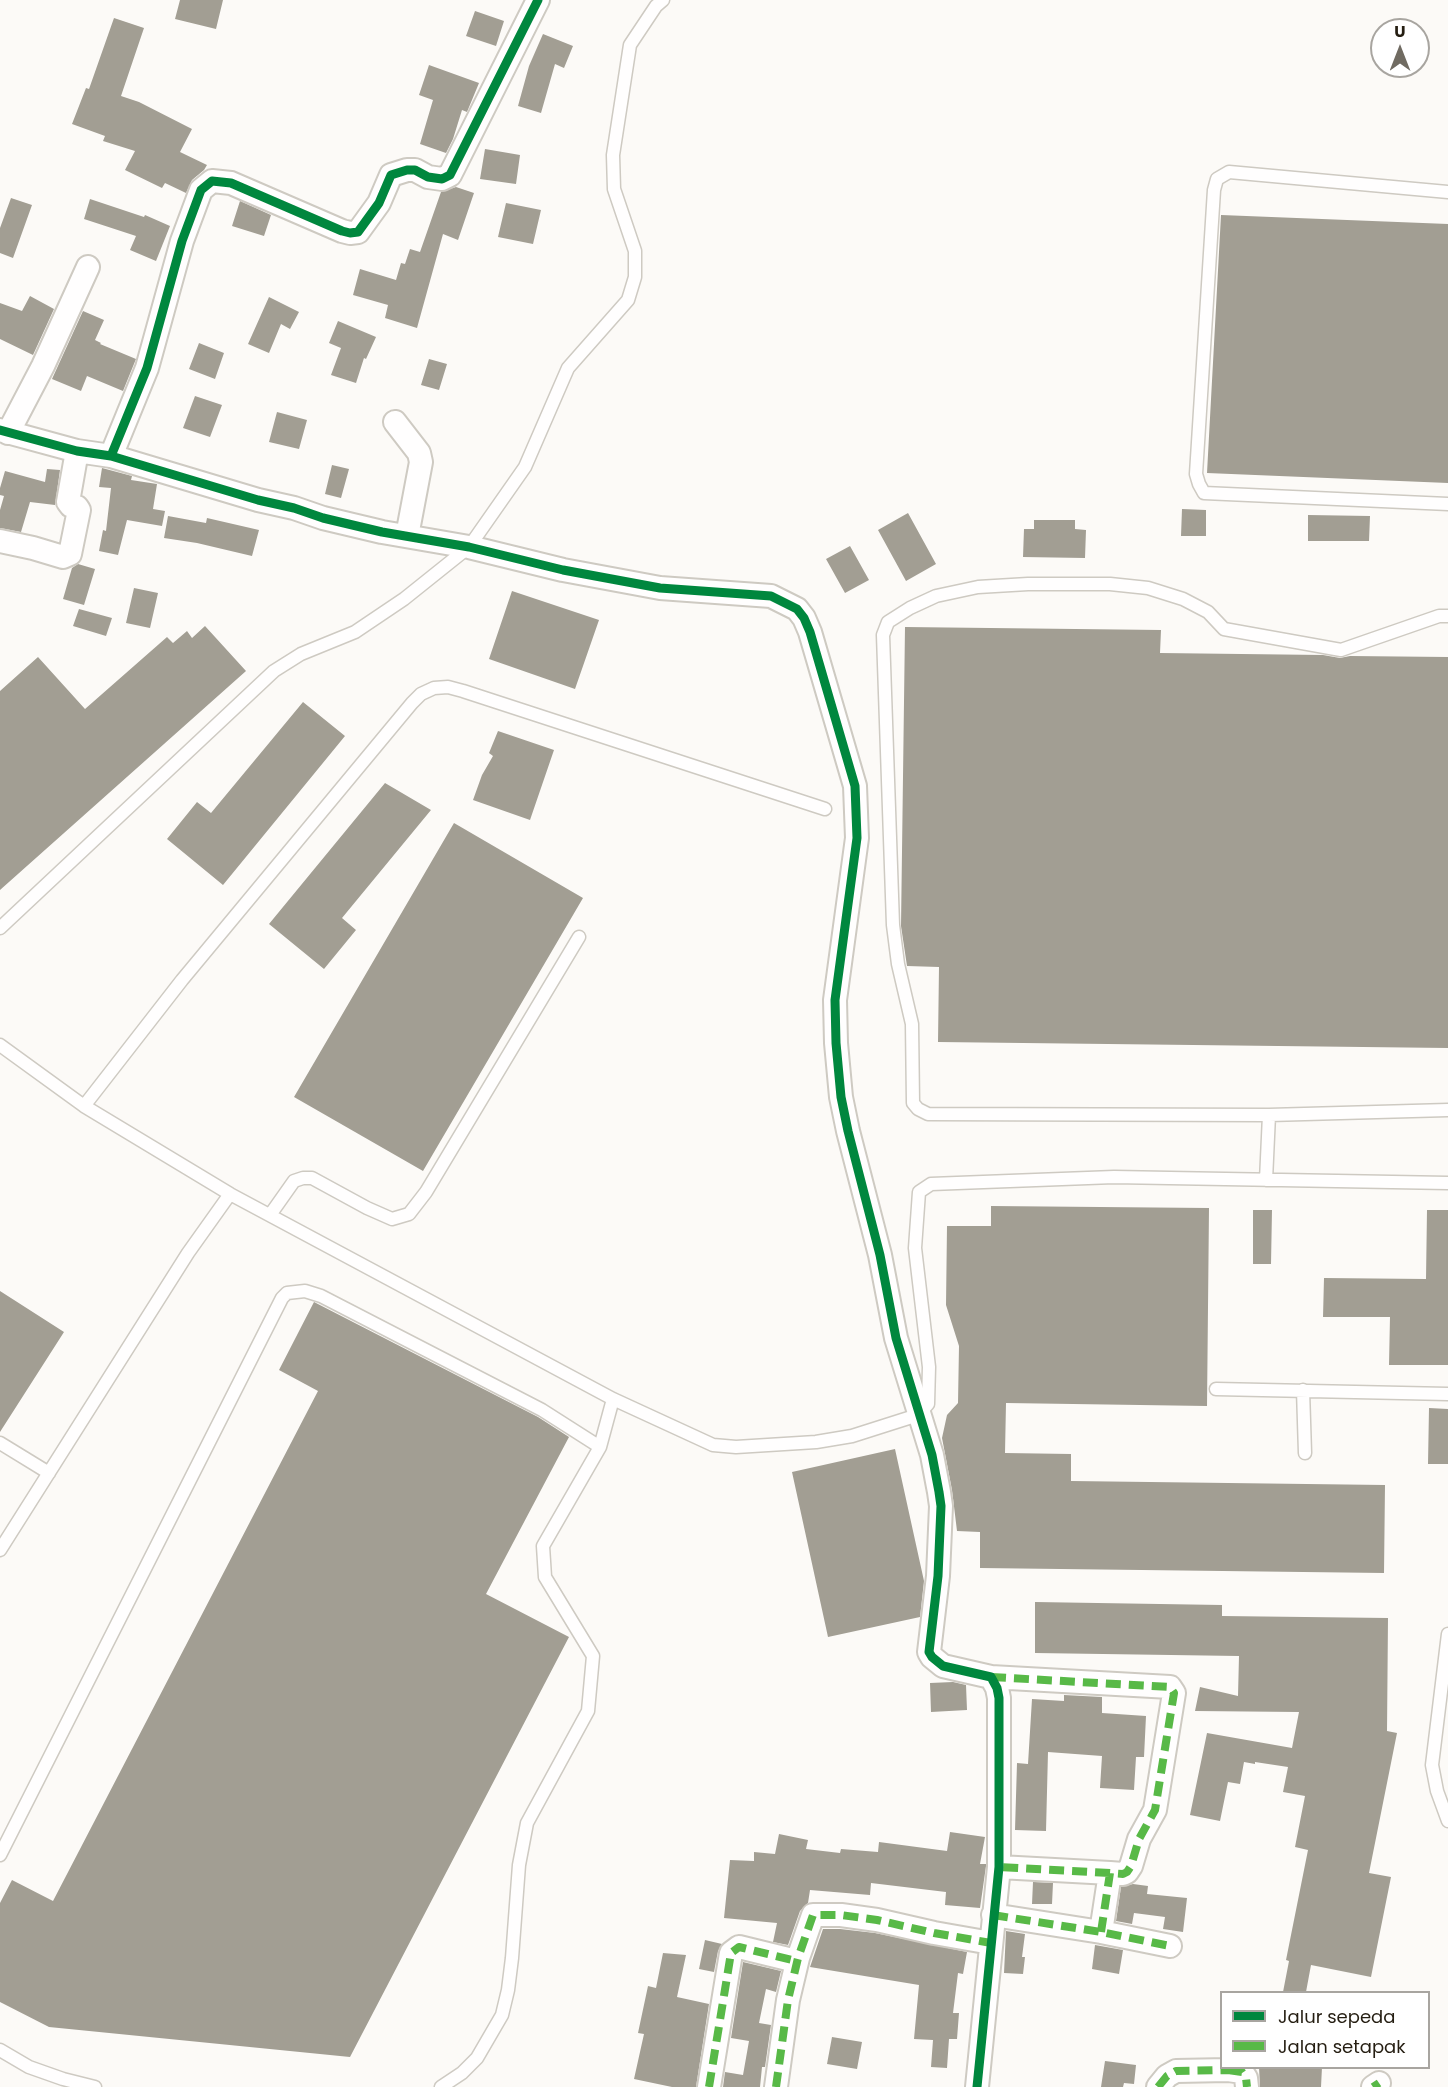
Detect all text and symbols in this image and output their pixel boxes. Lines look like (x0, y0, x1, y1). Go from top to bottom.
north arrow (1370, 18, 1430, 78)
text: U (1394, 20, 1406, 43)
legend (1220, 1991, 1430, 2069)
text: Jalur sepeda (1278, 2004, 1395, 2029)
text: Jalan setapak (1278, 2034, 1406, 2059)

